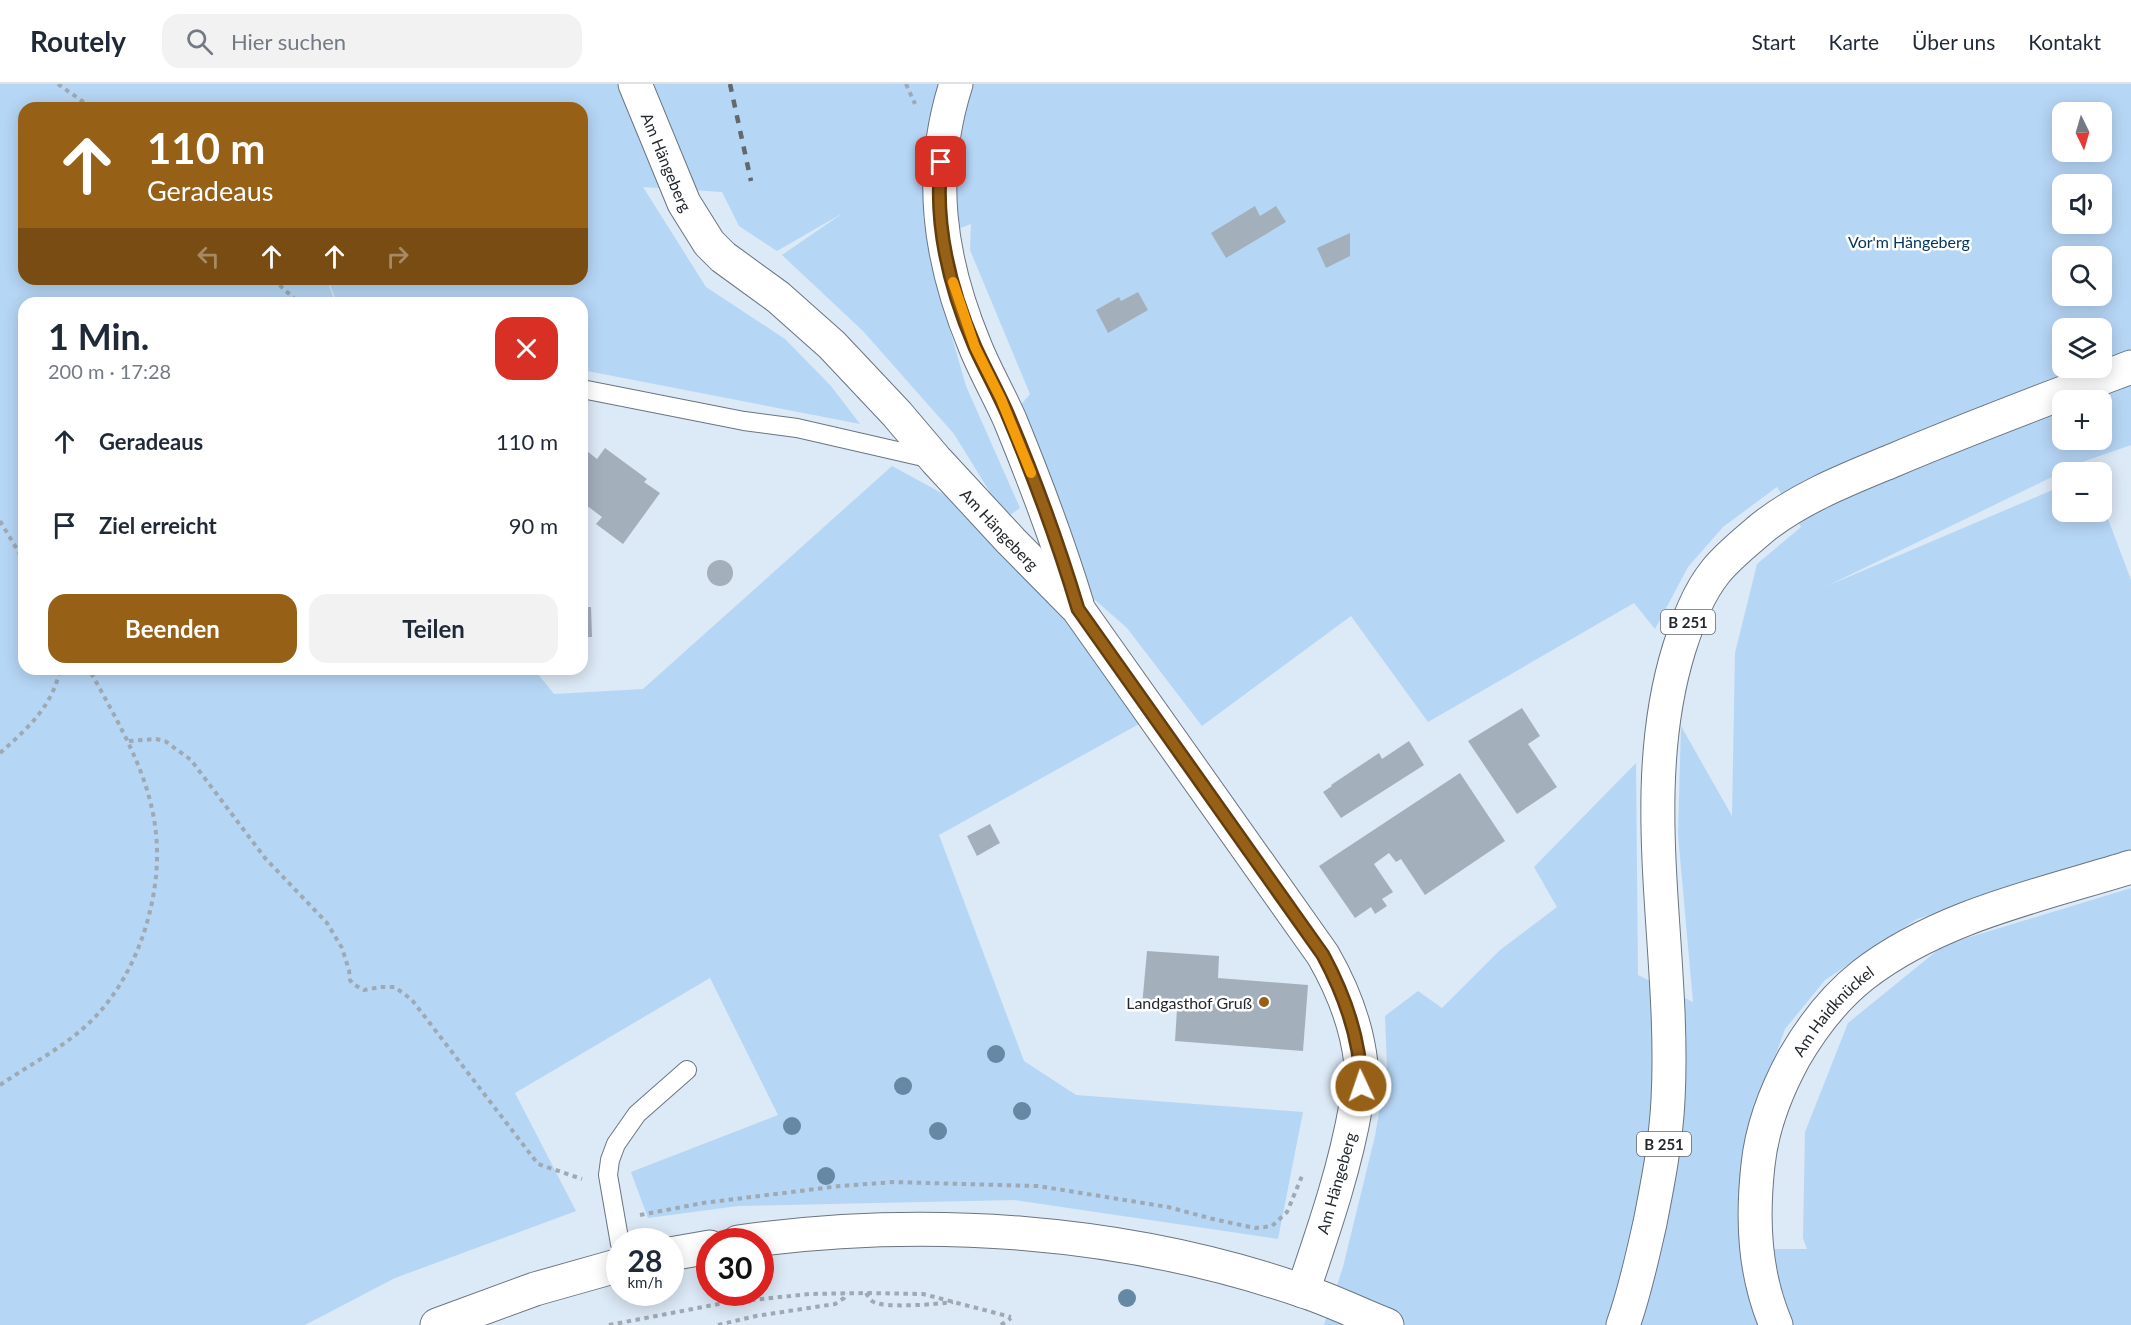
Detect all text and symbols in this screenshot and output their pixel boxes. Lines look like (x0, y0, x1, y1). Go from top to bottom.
search box (162, 14, 582, 68)
text: Routely (30, 24, 126, 58)
icon: search (183, 25, 216, 58)
text: Hier suchen (231, 28, 346, 55)
text: Start (1751, 29, 1796, 54)
text: Karte (1829, 29, 1879, 54)
text: Über uns (1912, 29, 1995, 54)
text: Kontakt (2028, 29, 2101, 54)
north arrow (2052, 102, 2112, 162)
map controls (2052, 102, 2112, 522)
street label: Am Hängeberg (638, 110, 696, 215)
text: 110 m (147, 123, 265, 173)
icon: ahead (48, 126, 126, 204)
pin (915, 136, 966, 187)
icon: arrive (924, 145, 957, 178)
text: Geradeaus (147, 174, 273, 207)
button: sound (2052, 174, 2112, 234)
park label: Vor'm Hängeberg (1848, 232, 1970, 251)
icon: left (192, 240, 225, 273)
icon: ahead (255, 240, 288, 273)
icon: ahead (318, 240, 351, 273)
icon: right (381, 240, 414, 273)
button: search (2052, 246, 2112, 306)
text: 1 Min. (48, 314, 149, 358)
button: close (495, 317, 558, 380)
button: layers (2052, 318, 2112, 378)
text: 200 m · 17:28 (48, 359, 171, 383)
button: + (2052, 390, 2112, 450)
icon: ahead (48, 425, 81, 458)
text: Geradeaus (99, 428, 203, 455)
text: 110 m (496, 428, 558, 455)
button: − (2052, 462, 2112, 522)
street label: Am Hängeberg (957, 484, 1043, 573)
icon: arrive (48, 509, 81, 542)
text: Ziel erreicht (99, 512, 217, 539)
text: 90 m (509, 512, 558, 539)
button: Beenden (48, 594, 297, 663)
button: Teilen (309, 594, 558, 663)
road number: B 251 (1661, 610, 1715, 634)
street label: Am Haidknückel (1788, 961, 1877, 1059)
place label: Landgasthof Gruß (1126, 993, 1252, 1012)
marker: Landgasthof Gruß (1257, 995, 1271, 1009)
position arrow (1329, 1054, 1393, 1118)
street label: Am Hängeberg (1312, 1130, 1360, 1236)
road number: B 251 (1637, 1132, 1691, 1156)
speed limit sign: 30 (696, 1228, 774, 1306)
text: 28 (628, 1242, 662, 1278)
text: km/h (627, 1273, 663, 1291)

